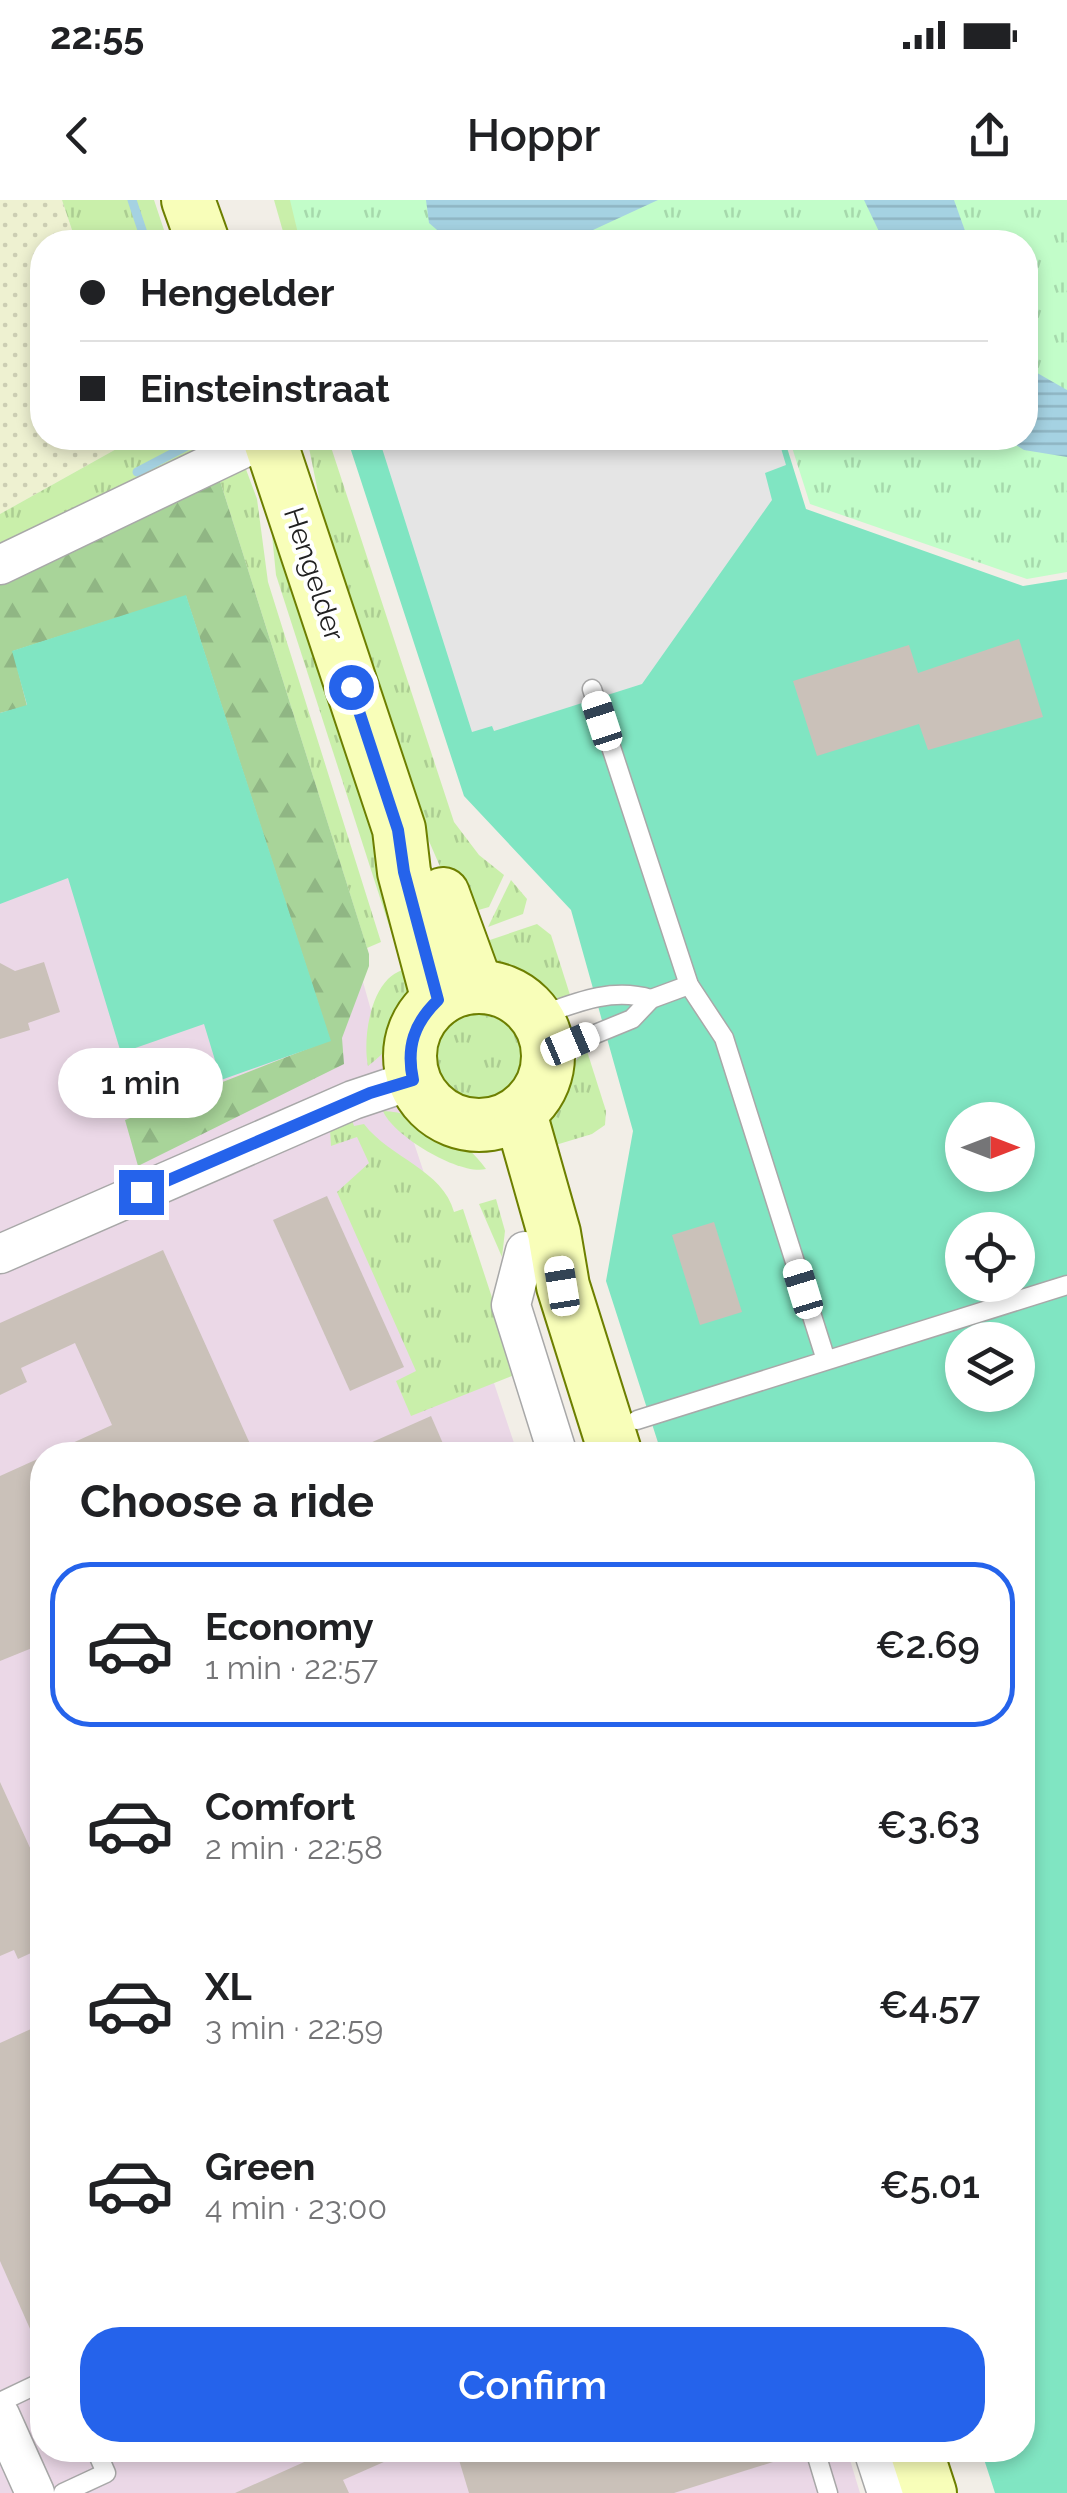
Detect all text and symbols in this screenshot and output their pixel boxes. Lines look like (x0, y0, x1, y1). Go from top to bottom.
text: 22:55 (50, 13, 144, 58)
icon: back (50, 108, 105, 163)
icon: share (962, 108, 1017, 163)
text: Hoppr (467, 109, 600, 162)
text: Hengelder (140, 270, 335, 315)
text: Einsteinstraat (140, 366, 390, 411)
street label: Hengelder (277, 503, 351, 645)
route start (329, 665, 374, 710)
car (578, 688, 626, 754)
car (537, 1018, 603, 1070)
callout: 1 min (58, 1047, 224, 1117)
text: 1 min (101, 1064, 180, 1101)
north arrow (945, 1102, 1035, 1192)
map controls (945, 1102, 1035, 1412)
route end (119, 1170, 164, 1215)
button: locate (945, 1212, 1035, 1302)
car (542, 1254, 582, 1318)
car (780, 1256, 826, 1322)
button: layers (945, 1322, 1035, 1412)
text: Choose a ride (80, 1475, 374, 1528)
icon: car (85, 1600, 175, 1690)
text: Economy (205, 1604, 374, 1649)
text: €2.69 (875, 1622, 980, 1667)
text: 1 min · 22:57 (205, 1649, 378, 1686)
icon: car (85, 1780, 175, 1870)
text: Comfort (205, 1784, 355, 1829)
text: €3.63 (877, 1802, 980, 1847)
text: 2 min · 22:58 (205, 1829, 383, 1866)
icon: car (85, 1960, 175, 2050)
text: XL (205, 1964, 252, 2009)
text: €4.57 (878, 1982, 980, 2027)
text: 3 min · 22:59 (205, 2009, 383, 2046)
icon: car (85, 2140, 175, 2230)
text: Green (205, 2144, 315, 2189)
text: €5.01 (879, 2162, 980, 2207)
text: 4 min · 23:00 (205, 2189, 387, 2226)
button: Confirm (80, 2327, 985, 2442)

